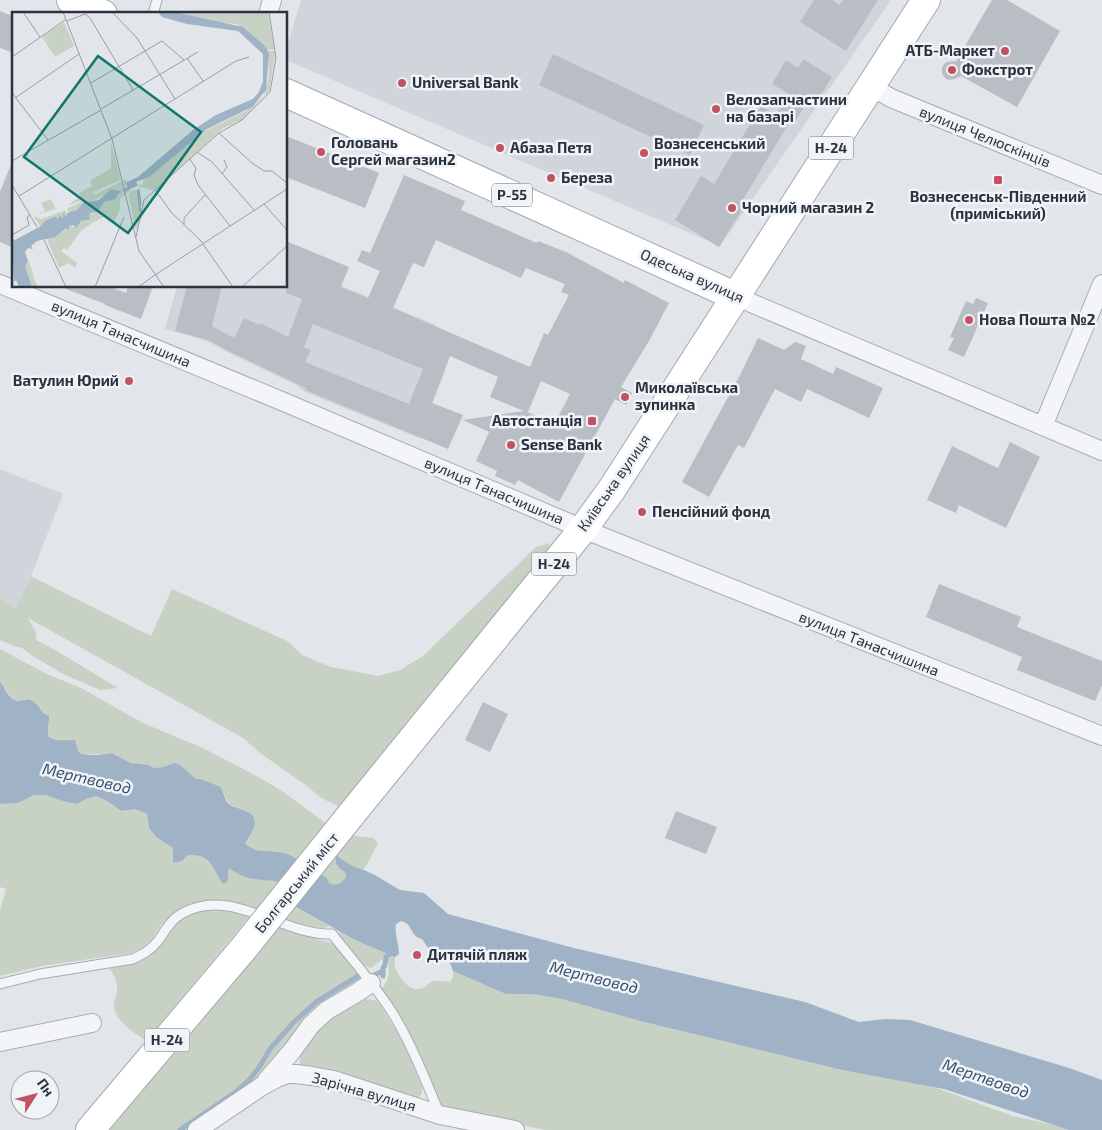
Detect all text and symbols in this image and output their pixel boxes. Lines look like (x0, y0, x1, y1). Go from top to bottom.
inset map (12, 12, 288, 288)
place label: АТБ-Маркет (906, 41, 995, 59)
marker: АТБ-Маркет (999, 45, 1011, 57)
place label: Фокстрот (962, 60, 1033, 78)
marker: Фокстрот (946, 64, 958, 76)
place label: Universal Bank (412, 73, 519, 91)
marker: Universal Bank (396, 77, 408, 89)
place label: Велозапчастини на базарі (726, 90, 847, 125)
street label: вулиця Челюскінців (917, 101, 1054, 172)
marker: Велозапчастини на базарі (710, 103, 722, 115)
place label: Головань Сергей магазин2 (331, 133, 456, 168)
place label: Вознесенський ринок (654, 134, 765, 169)
road number: Н-24 (808, 136, 854, 160)
place label: Абаза Петя (510, 138, 592, 156)
marker: Абаза Петя (494, 142, 506, 154)
marker: Головань Сергей магазин2 (315, 146, 327, 158)
marker: Вознесенський ринок (638, 147, 650, 159)
place label: Береза (561, 168, 613, 186)
marker: Береза (545, 172, 557, 184)
marker: Вознесенськ-Південний (приміський) (992, 174, 1004, 186)
road number: Р-55 (492, 184, 532, 206)
place label: Вознесенськ-Південний (приміський) (910, 187, 1086, 222)
place label: Чорний магазин 2 (742, 198, 875, 216)
marker: Чорний магазин 2 (726, 202, 738, 214)
street label: Одеська вулиця (637, 244, 747, 307)
street label: вулиця Танасчишина (49, 296, 194, 371)
place label: Нова Пошта №2 (979, 310, 1096, 328)
marker: Нова Пошта №2 (963, 314, 975, 326)
place label: Ватулин Юрий (13, 371, 119, 389)
marker: Ватулин Юрий (123, 375, 135, 387)
place label: Миколаївська зупинка (635, 378, 738, 413)
marker: Миколаївська зупинка (619, 391, 631, 403)
place label: Автостанція (492, 411, 582, 429)
marker: Автостанція (586, 415, 598, 427)
street label: Київська вулиця (573, 430, 654, 535)
place label: Sense Bank (521, 435, 603, 453)
marker: Sense Bank (505, 439, 517, 451)
street label: вулиця Танасчишина (422, 453, 567, 528)
place label: Пенсійний фонд (652, 502, 771, 520)
marker: Пенсійний фонд (636, 506, 648, 518)
road number: Н-24 (532, 552, 576, 576)
street label: вулиця Танасчишина (796, 607, 942, 680)
water label: Мертвовод (41, 758, 133, 797)
street label: Болгарський міст (250, 829, 342, 936)
place label: Дитячій пляж (427, 945, 528, 963)
marker: Дитячій пляж (411, 949, 423, 961)
water label: Мертвовод (548, 956, 640, 997)
road number: Н-24 (144, 1028, 190, 1052)
water label: Мертвовод (940, 1054, 1032, 1101)
street label: Зарічна вулиця (310, 1068, 418, 1115)
north arrow (10, 1070, 60, 1120)
text: Пн (34, 1075, 58, 1099)

